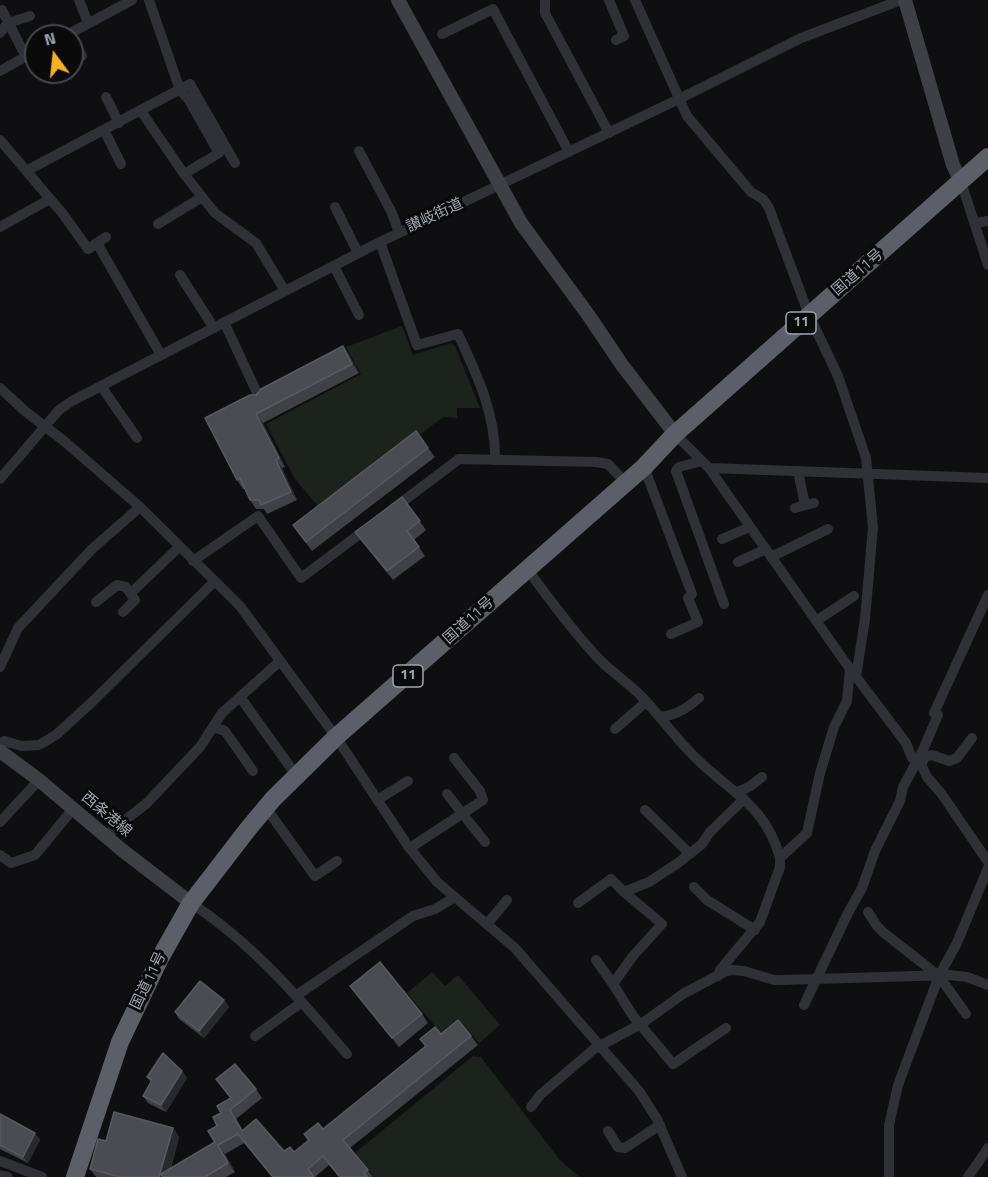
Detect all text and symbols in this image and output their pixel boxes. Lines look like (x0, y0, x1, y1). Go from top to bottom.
north arrow (24, 24, 84, 84)
text: N (41, 26, 58, 52)
street label: 讃岐街道 (404, 195, 466, 237)
street label: 国道11号 (829, 246, 887, 300)
road number: 11 (786, 312, 816, 334)
street label: 国道11号 (440, 594, 498, 648)
road number: 11 (393, 665, 423, 687)
street label: 西条港線 (77, 789, 135, 841)
street label: 国道11号 (127, 949, 171, 1013)

